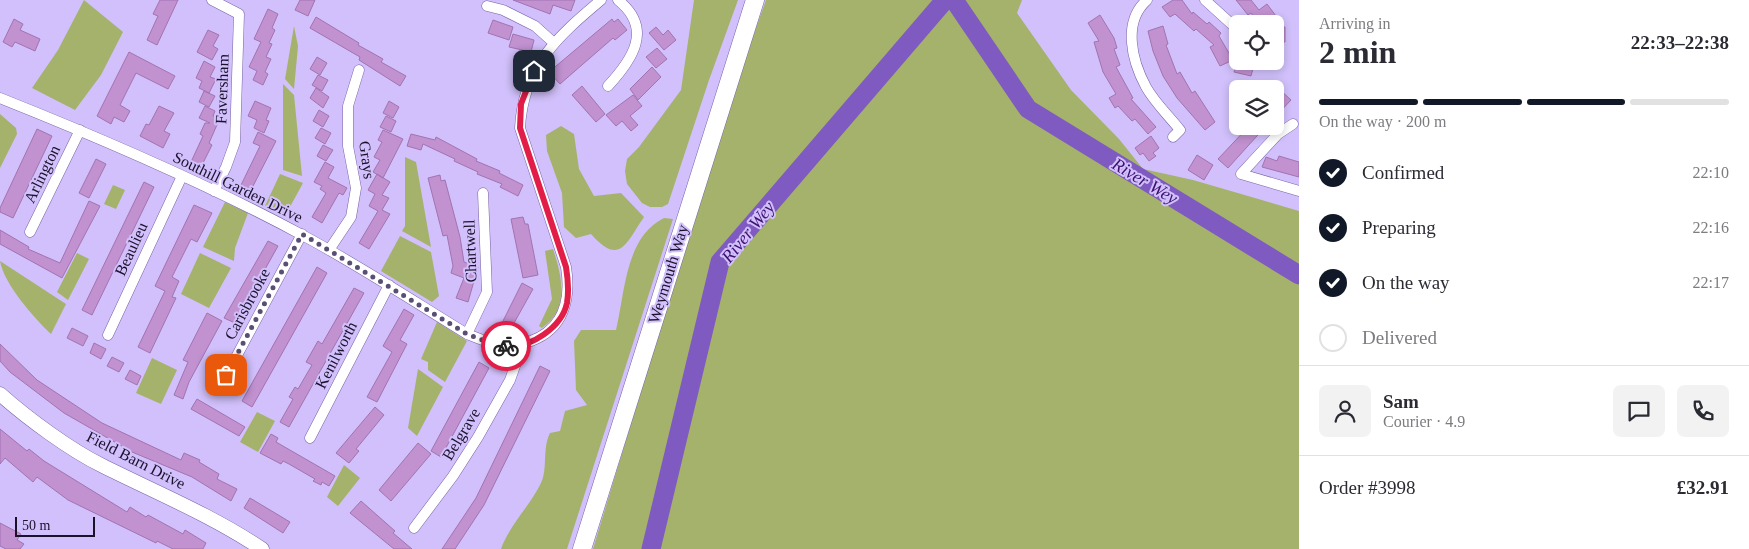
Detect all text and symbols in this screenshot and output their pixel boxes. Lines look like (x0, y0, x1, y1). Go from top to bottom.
map controls (1229, 15, 1284, 135)
button: locate (1229, 15, 1284, 70)
text: Arriving in (1319, 15, 1391, 32)
text: 22:33–22:38 (1631, 32, 1729, 53)
text: 2 min (1319, 34, 1396, 70)
pin (513, 50, 555, 92)
street label: Faversham (212, 53, 232, 124)
icon: home (520, 57, 548, 85)
button: layers (1229, 80, 1284, 135)
text: On the way · 200 m (1319, 113, 1447, 130)
street label: Grays (355, 140, 378, 180)
street label: Arlington (21, 142, 64, 206)
street label: Southill Garden Drive (170, 148, 306, 226)
water label: River Wey (1108, 153, 1181, 208)
icon: check (1319, 159, 1347, 187)
text: Confirmed (1362, 162, 1444, 183)
text: 22:10 (1693, 164, 1729, 181)
water label: River Wey (717, 197, 779, 267)
icon: check (1319, 214, 1347, 242)
text: Preparing (1362, 217, 1436, 238)
street label: Chartwell (460, 219, 480, 283)
text: 22:16 (1693, 219, 1729, 236)
street label: Beaulieu (111, 220, 151, 278)
street label: Weymouth Way (645, 223, 692, 326)
street label: Carisbrooke (221, 265, 273, 343)
icon: check (1319, 269, 1347, 297)
text: On the way (1362, 272, 1450, 293)
text: 22:17 (1693, 274, 1729, 291)
street label: Kenilworth (312, 319, 360, 391)
courier (481, 321, 531, 371)
text: Delivered (1362, 327, 1437, 348)
icon: bike (492, 332, 520, 360)
pin (205, 354, 247, 396)
icon: bag (212, 361, 240, 389)
button: person (1319, 385, 1371, 437)
button: chat (1613, 385, 1665, 437)
button: phone (1677, 385, 1729, 437)
text: Sam (1383, 391, 1419, 412)
street label: Belgrave (439, 405, 484, 464)
text: Courier · 4.9 (1383, 413, 1465, 430)
street label: Field Barn Drive (84, 428, 188, 492)
text: Order #3998 (1319, 477, 1416, 498)
text: £32.91 (1677, 477, 1729, 498)
scale bar (15, 514, 95, 537)
text: 50 m (22, 518, 50, 533)

